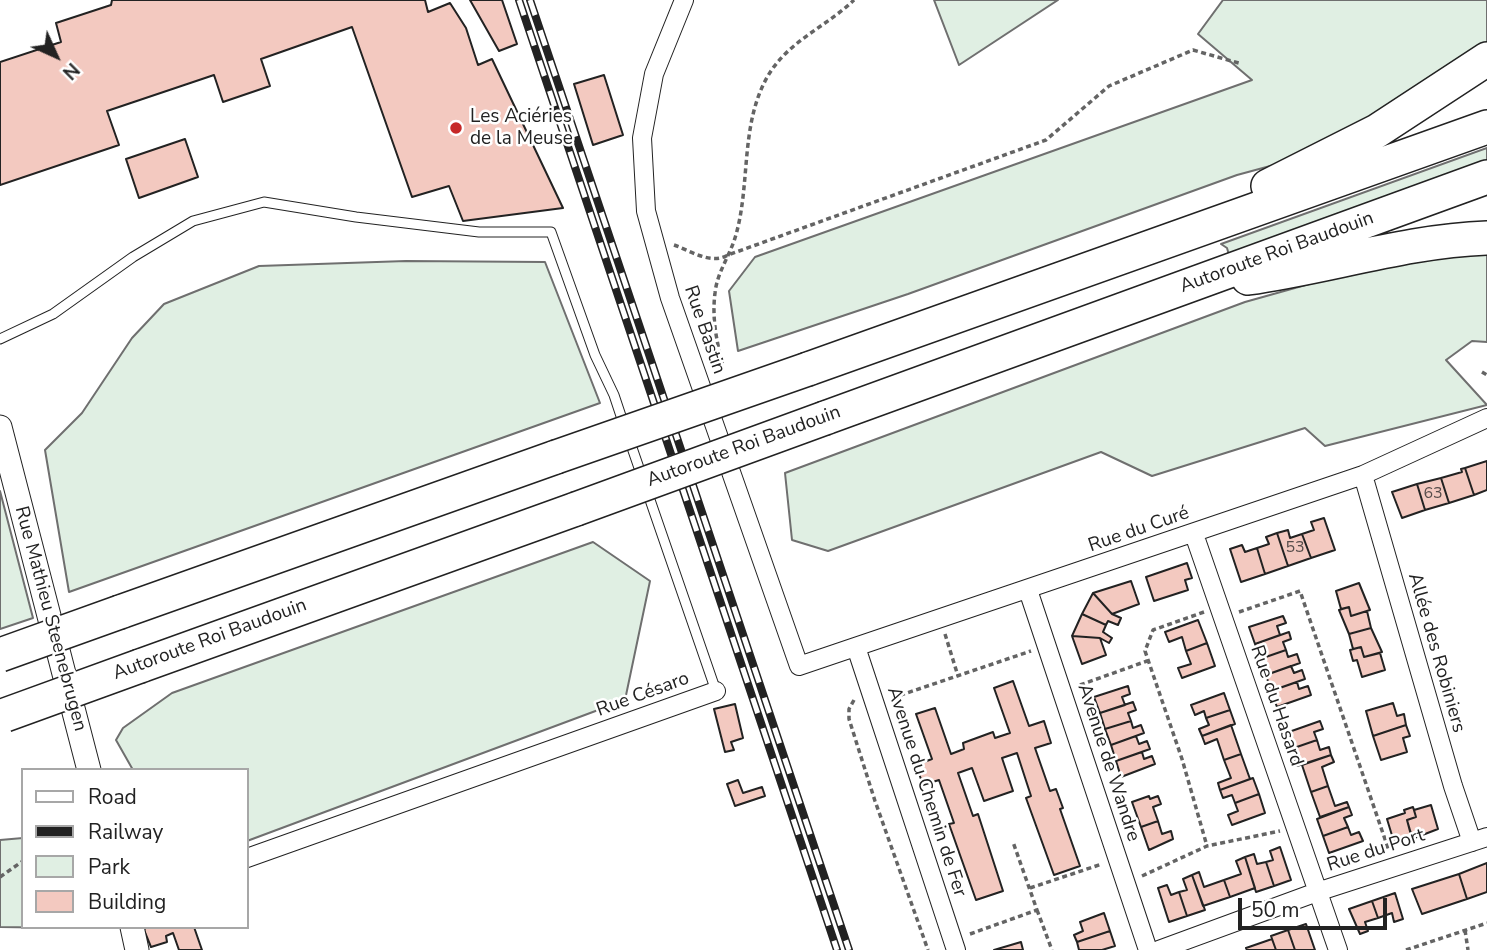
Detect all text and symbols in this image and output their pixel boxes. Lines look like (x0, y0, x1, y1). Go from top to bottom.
north arrow (21, 21, 91, 91)
text: N (57, 57, 85, 85)
place label: Les Aciéries de la Meuse (470, 106, 573, 150)
marker: Les Aciéries de la Meuse (448, 120, 464, 136)
street label: Autoroute Roi Baudouin (1177, 207, 1377, 299)
street label: Rue Bastin (678, 283, 730, 377)
street label: Autoroute Roi Baudouin (644, 401, 844, 493)
house number: 63 (1423, 484, 1443, 504)
street label: Rue du Curé (1086, 502, 1192, 558)
street label: Rue Mathieu Steenebrugen (9, 504, 91, 734)
house number: 53 (1285, 538, 1305, 558)
street label: Allée des Robiniers (1402, 571, 1470, 735)
street label: Autoroute Roi Baudouin (110, 594, 310, 686)
street label: Rue du Hasard (1245, 642, 1307, 770)
street label: Rue Césaro (594, 668, 692, 722)
street label: Avenue de Wandre (1072, 681, 1144, 845)
street label: Avenue du Chemin de Fer (881, 684, 971, 900)
legend (21, 768, 248, 929)
text: Road (88, 783, 137, 811)
text: Railway (88, 818, 163, 846)
street label: Rue du Port (1324, 825, 1428, 877)
text: Park (88, 853, 130, 881)
scale bar (1242, 884, 1391, 928)
text: Building (88, 888, 166, 916)
text: 50 m (1251, 896, 1300, 924)

